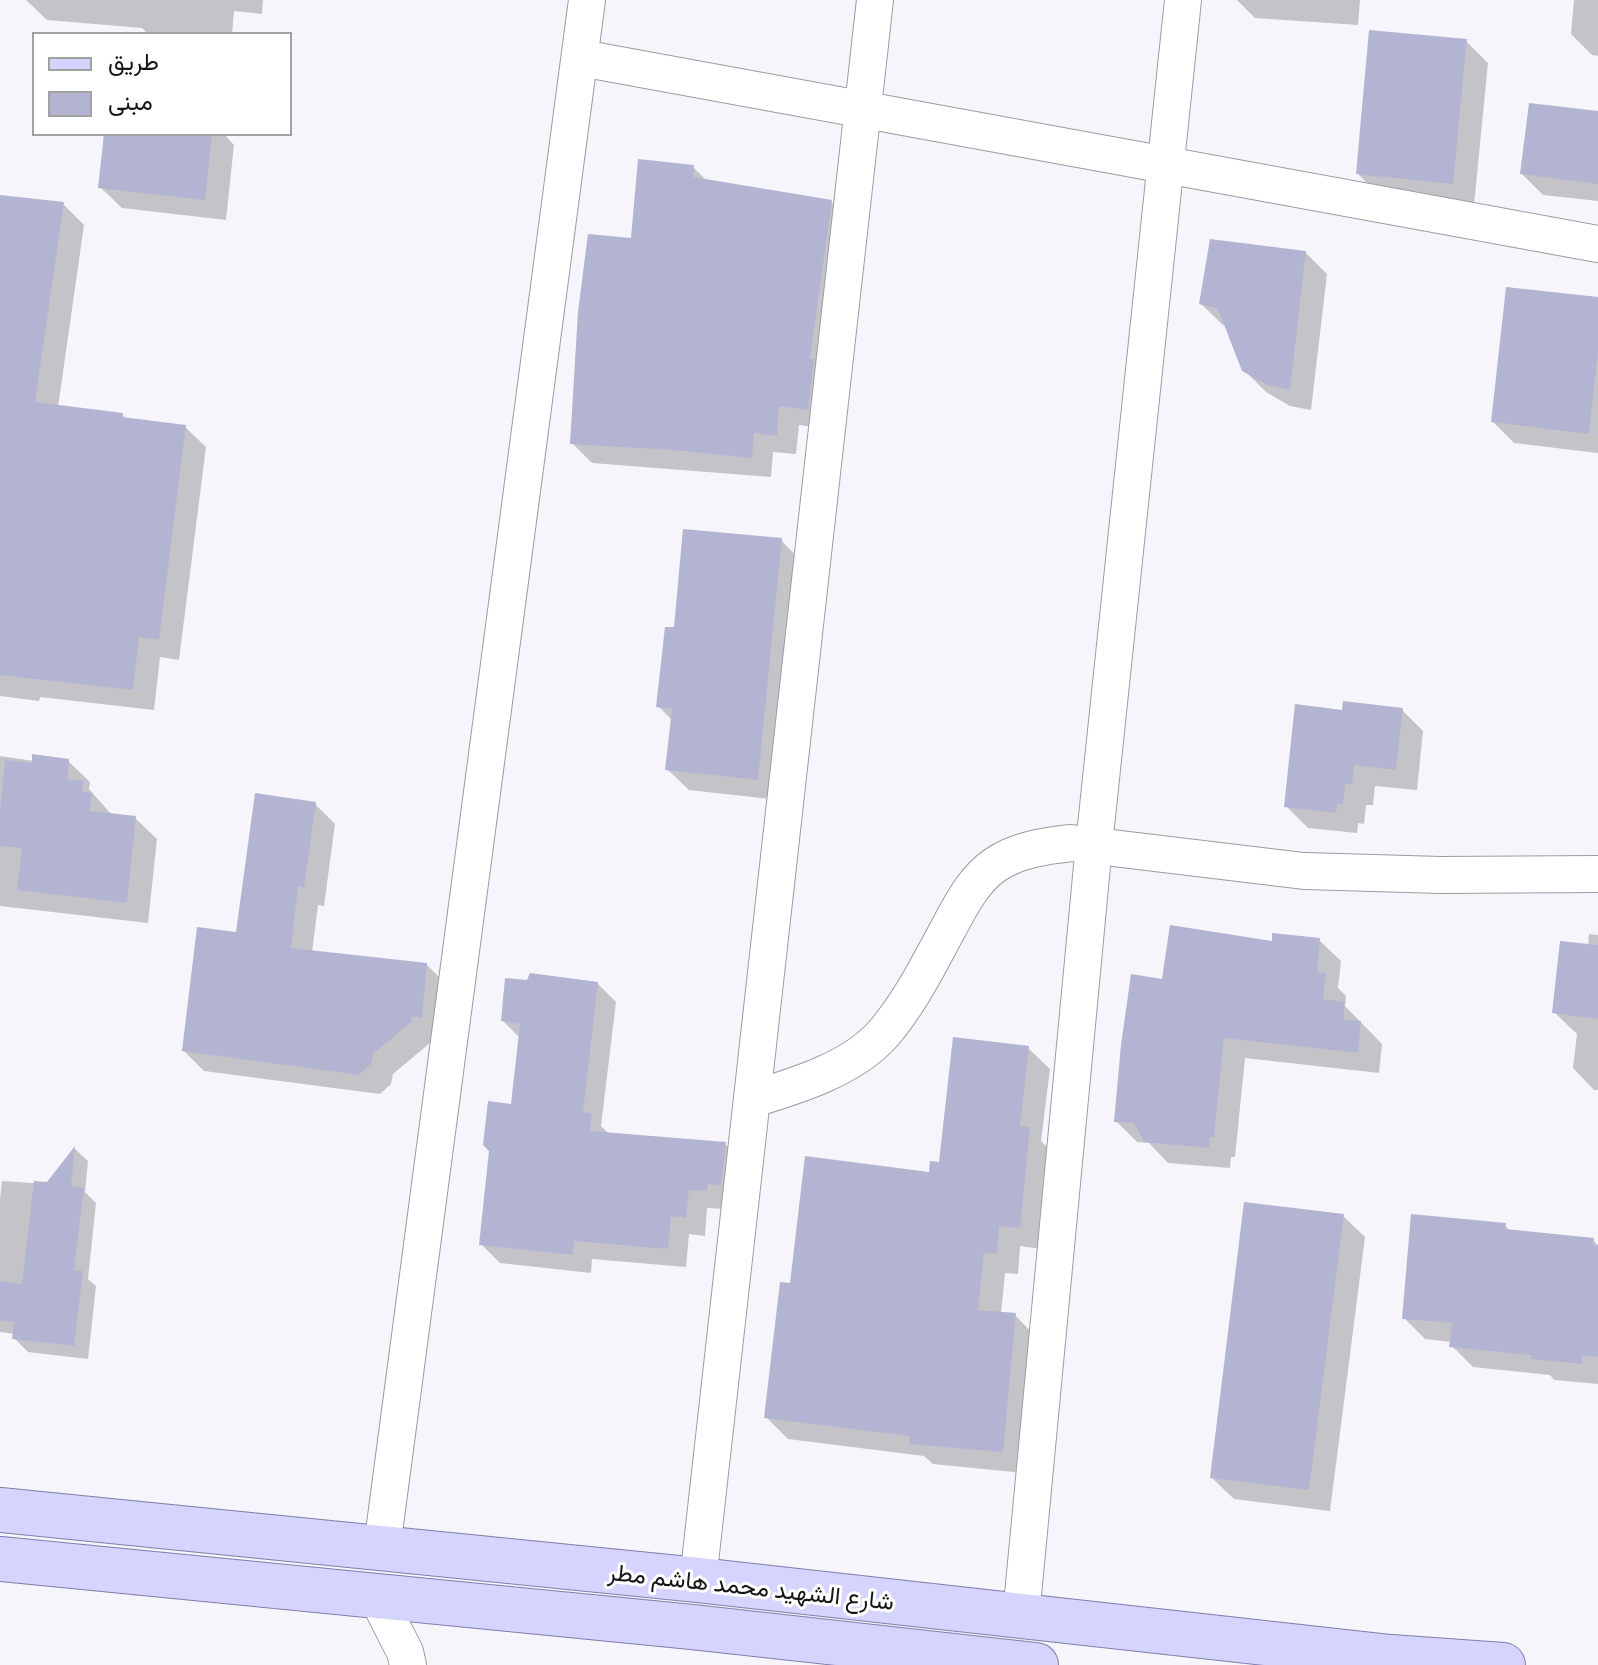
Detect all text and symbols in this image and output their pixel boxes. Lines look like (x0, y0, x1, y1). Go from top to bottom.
legend (32, 32, 292, 136)
text: طريق (108, 48, 159, 75)
text: مبنى (108, 88, 153, 115)
street label: شارع الشهيد محمد هاشم مطر (607, 1558, 895, 1616)

